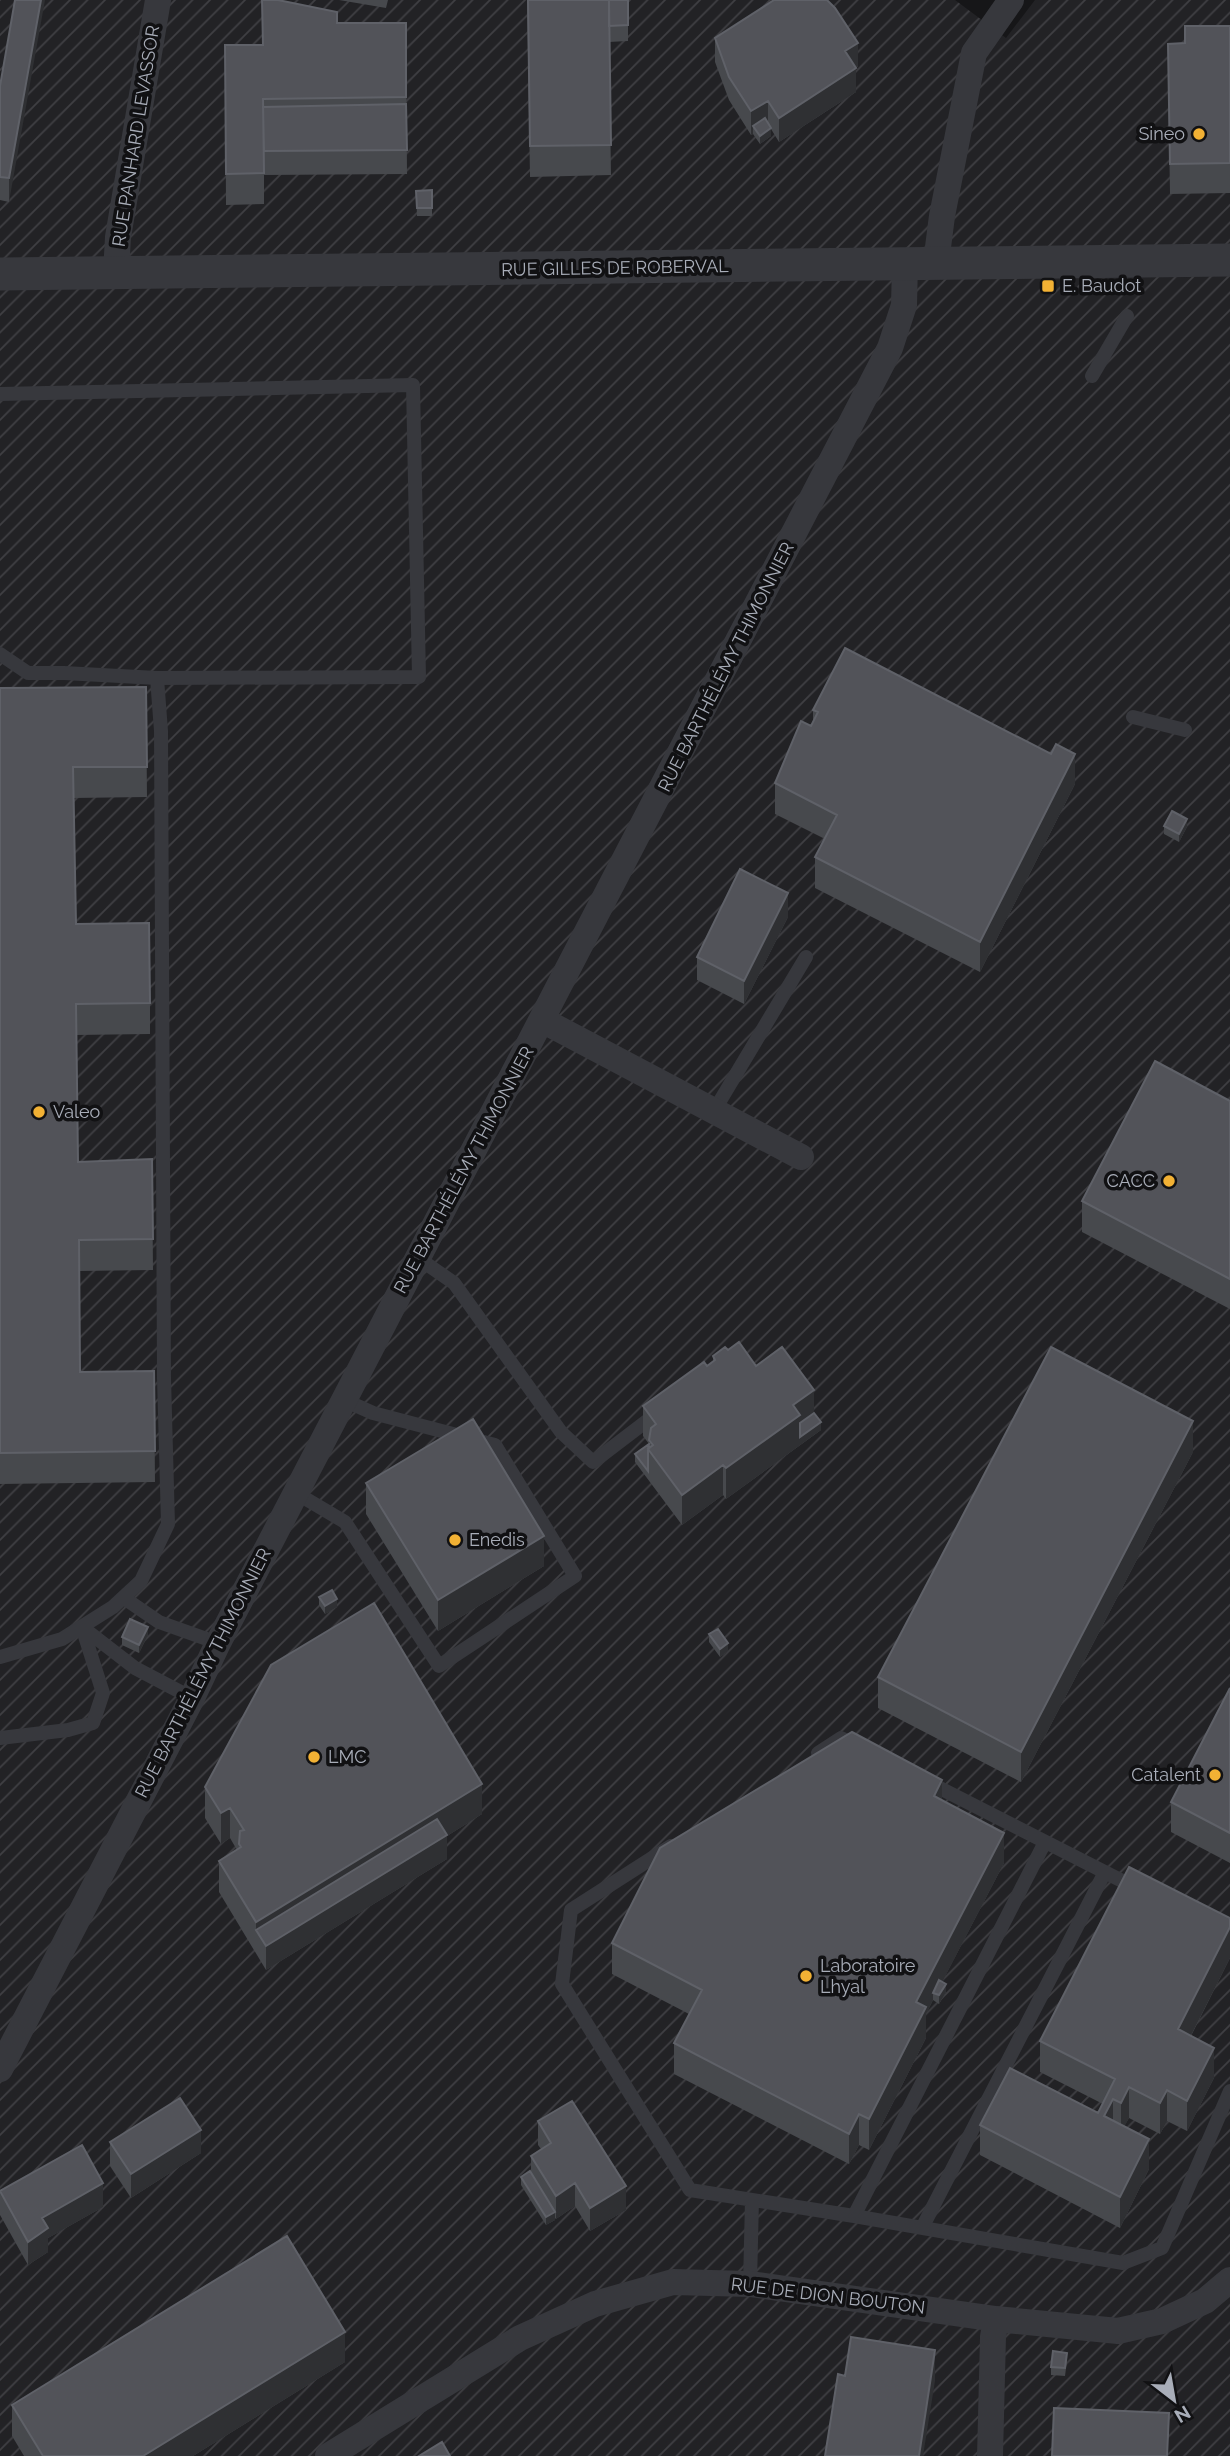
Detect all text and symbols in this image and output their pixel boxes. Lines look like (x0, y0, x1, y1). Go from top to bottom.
street label: RUE PANHARD LEVASSOR (108, 24, 163, 248)
place label: Sineo (1138, 123, 1185, 144)
marker: Sineo (1191, 126, 1207, 142)
street label: RUE GILLES DE ROBERVAL (501, 255, 729, 280)
place label: E. Baudot (1062, 275, 1141, 296)
marker: E. Baudot (1040, 278, 1056, 294)
street label: RUE BARTHÉLÉMY THIMONNIER (652, 538, 798, 795)
street label: RUE BARTHÉLÉMY THIMONNIER (388, 1042, 538, 1297)
place label: Valeo (53, 1101, 101, 1122)
marker: Valeo (31, 1104, 47, 1120)
place label: CACC (1107, 1170, 1155, 1191)
marker: CACC (1161, 1173, 1177, 1189)
place label: Enedis (469, 1529, 525, 1550)
marker: Enedis (447, 1532, 463, 1548)
street label: RUE BARTHÉLÉMY THIMONNIER (129, 1544, 275, 1801)
place label: LMC (328, 1746, 367, 1767)
marker: LMC (306, 1749, 322, 1765)
place label: Catalent (1131, 1764, 1201, 1785)
marker: Catalent (1207, 1767, 1223, 1783)
place label: Laboratoire Lhyal (820, 1955, 916, 1997)
marker: Laboratoire Lhyal (798, 1968, 814, 1984)
street label: RUE DE DION BOUTON (730, 2273, 926, 2318)
north arrow (1139, 2365, 1209, 2435)
text: N (1171, 2401, 1195, 2428)

